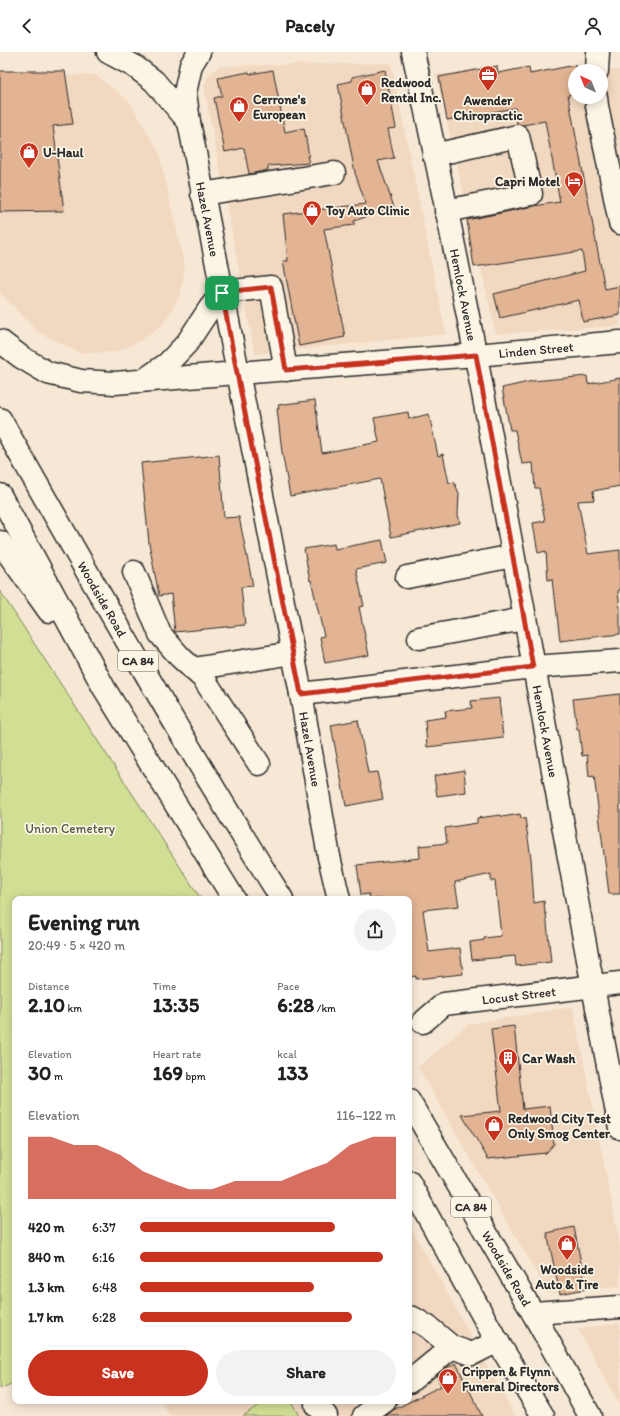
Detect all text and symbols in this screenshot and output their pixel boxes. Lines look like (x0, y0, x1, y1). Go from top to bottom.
icon: back (16, 15, 38, 37)
text: Pacely (285, 15, 335, 37)
icon: person (582, 15, 604, 37)
office icon: Awender Chiropractic (477, 64, 499, 92)
north arrow (568, 64, 608, 104)
map controls (568, 64, 608, 104)
place label: Redwood Rental Inc. (381, 75, 442, 105)
shop icon: Redwood Rental Inc. (356, 78, 378, 106)
place label: Cerrone's European (253, 92, 307, 123)
place label: Awender Chiropractic (453, 93, 523, 124)
shop icon: Cerrone's European (228, 95, 250, 123)
shop icon: U-Haul (18, 141, 40, 169)
place label: U-Haul (43, 145, 84, 160)
hotel icon: Capri Motel (563, 170, 585, 198)
place label: Capri Motel (495, 174, 560, 190)
street label: Hazel Avenue (193, 180, 222, 258)
shop icon: Toy Auto Clinic (301, 199, 323, 227)
place label: Toy Auto Clinic (325, 203, 410, 219)
street label: Hemlock Avenue (447, 247, 480, 342)
pin (205, 276, 239, 310)
icon: arrive (211, 282, 233, 304)
street label: Linden Street (498, 339, 574, 361)
street label: Woodside Road (75, 559, 130, 640)
road number: CA 84 (118, 651, 158, 671)
street label: Hemlock Avenue (530, 684, 561, 779)
street label: Hazel Avenue (296, 711, 324, 788)
park label: Union Cemetery (25, 821, 115, 836)
text: Evening run (28, 909, 140, 936)
button: share (354, 909, 396, 951)
text: 20:49 · 5 × 420 m (28, 938, 125, 953)
text: Distance (28, 980, 69, 993)
text: Time (153, 980, 176, 993)
text: Pace (277, 980, 299, 993)
street label: Locust Street (481, 984, 557, 1007)
text: 2.10 (28, 993, 65, 1017)
text: 13:35 (153, 993, 199, 1017)
text: 6:28 (277, 993, 314, 1017)
text: km (65, 1002, 82, 1015)
text: /km (314, 1002, 336, 1015)
building icon: Car Wash (497, 1047, 519, 1075)
text: Elevation (28, 1048, 72, 1061)
text: Heart rate (153, 1048, 201, 1061)
text: kcal (277, 1048, 297, 1061)
place label: Car Wash (522, 1051, 577, 1066)
text: 30 (28, 1061, 51, 1085)
text: 169 (153, 1061, 183, 1085)
text: 133 (277, 1061, 308, 1085)
text: m (51, 1070, 63, 1083)
text: bpm (183, 1070, 206, 1083)
text: Elevation (28, 1108, 80, 1123)
text: 116–122 m (336, 1108, 396, 1123)
place label: Redwood City Test Only Smog Center (508, 1111, 611, 1142)
shop icon: Redwood City Test Only Smog Center (483, 1114, 505, 1142)
road number: CA 84 (451, 1197, 491, 1217)
text: 420 m (28, 1220, 65, 1235)
text: 6:37 (92, 1220, 116, 1235)
street label: Woodside Road (479, 1228, 534, 1309)
shop icon: Woodside Auto & Tire (556, 1233, 578, 1261)
text: 840 m (28, 1250, 65, 1265)
text: 6:16 (92, 1250, 115, 1265)
place label: Woodside Auto & Tire (534, 1262, 599, 1292)
text: 1.3 km (28, 1280, 64, 1295)
text: 6:48 (92, 1280, 117, 1295)
text: 1.7 km (28, 1310, 64, 1325)
text: 6:28 (92, 1310, 116, 1325)
button: Save (28, 1350, 208, 1396)
button: Share (216, 1350, 396, 1396)
place label: Crippen & Flynn Funeral Directors (462, 1364, 559, 1394)
shop icon: Crippen & Flynn Funeral Directors (437, 1367, 459, 1395)

